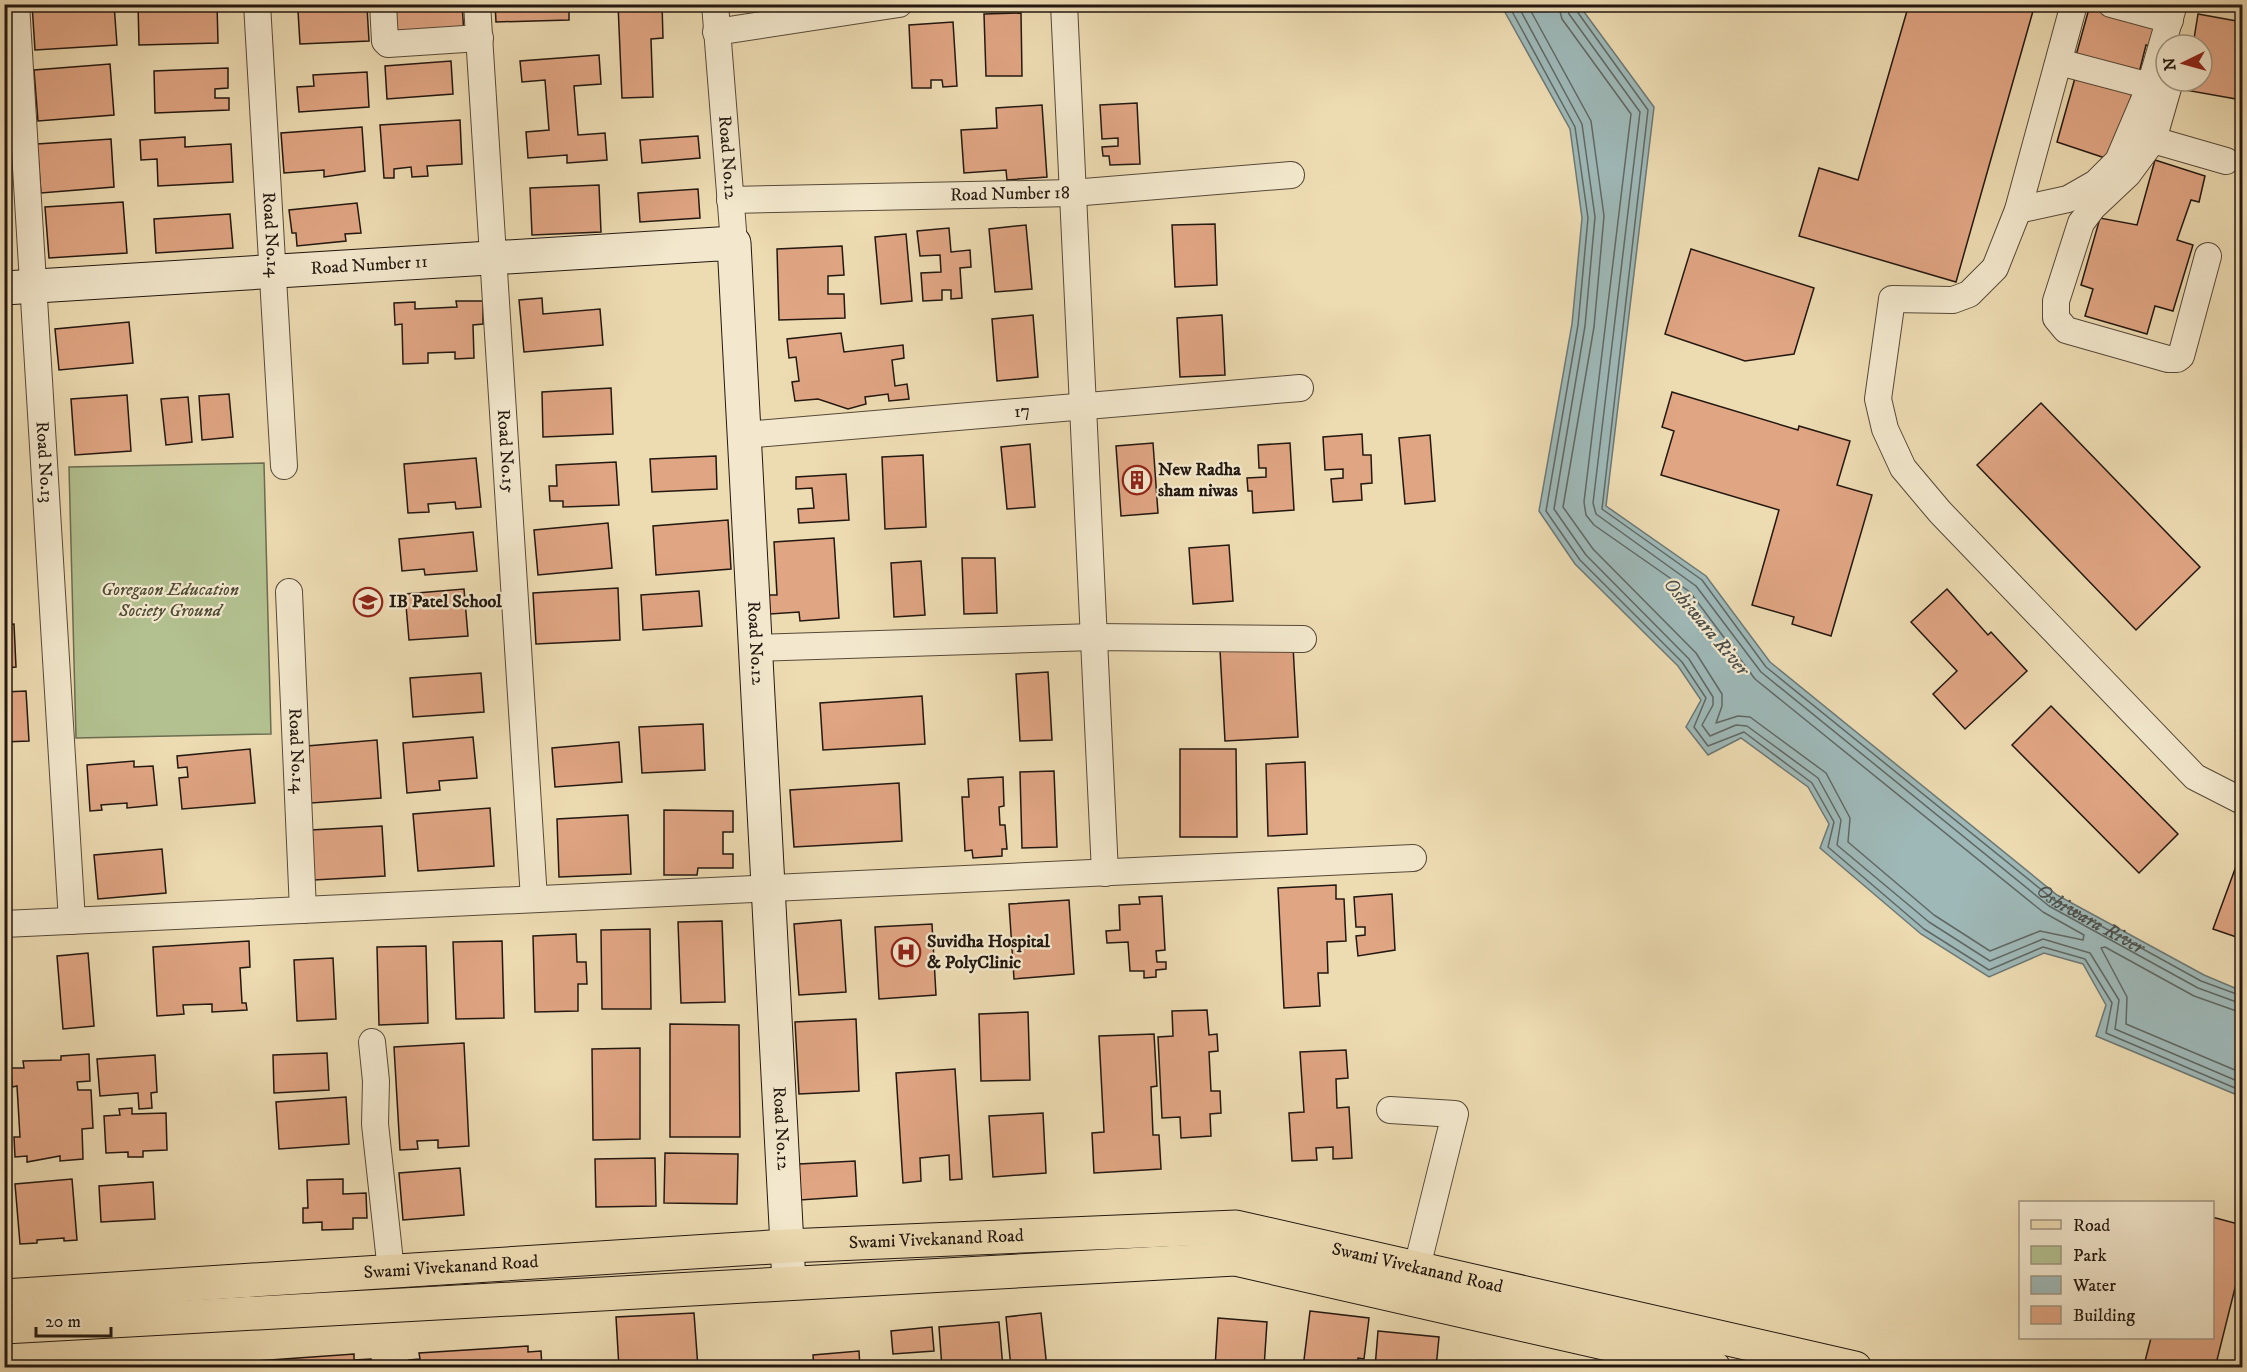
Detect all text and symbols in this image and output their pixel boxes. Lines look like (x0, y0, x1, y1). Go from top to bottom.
north arrow (2154, 33, 2214, 93)
text: N (2160, 57, 2181, 72)
street label: Road No.12 (713, 115, 742, 200)
street label: Road Number 18 (950, 182, 1070, 206)
street label: Road No.14 (257, 191, 284, 279)
street label: Road Number 11 (310, 251, 429, 280)
street label: 17 (1013, 400, 1031, 423)
street label: Road No.15 (492, 408, 519, 494)
street label: Road No.13 (31, 421, 57, 504)
place label: New Radha sham niwas (1158, 459, 1241, 502)
building icon: New Radha sham niwas (1121, 464, 1153, 496)
water label: Oshiwara River (1658, 573, 1756, 683)
park label: Goregaon Education Society Ground (101, 579, 239, 622)
school or university icon: IB Patel School (352, 586, 384, 618)
place label: IB Patel School (389, 591, 502, 613)
street label: Road No.12 (742, 601, 768, 686)
street label: Road No.14 (283, 708, 309, 795)
water label: Oshiwara River (2031, 878, 2150, 961)
place label: Suvidha Hospital & PolyClinic (927, 931, 1050, 974)
hospital icon: Suvidha Hospital & PolyClinic (890, 936, 922, 968)
street label: Road No.12 (768, 1086, 794, 1171)
legend (2019, 1201, 2214, 1339)
text: Road (2073, 1215, 2110, 1237)
street label: Swami Vivekanand Road (848, 1225, 1024, 1254)
street label: Swami Vivekanand Road (1330, 1238, 1505, 1298)
text: Park (2073, 1245, 2107, 1267)
street label: Swami Vivekanand Road (363, 1251, 539, 1284)
text: Water (2072, 1275, 2116, 1297)
scale bar (36, 1300, 111, 1338)
text: Building (2073, 1305, 2135, 1327)
text: 20 m (45, 1311, 81, 1333)

